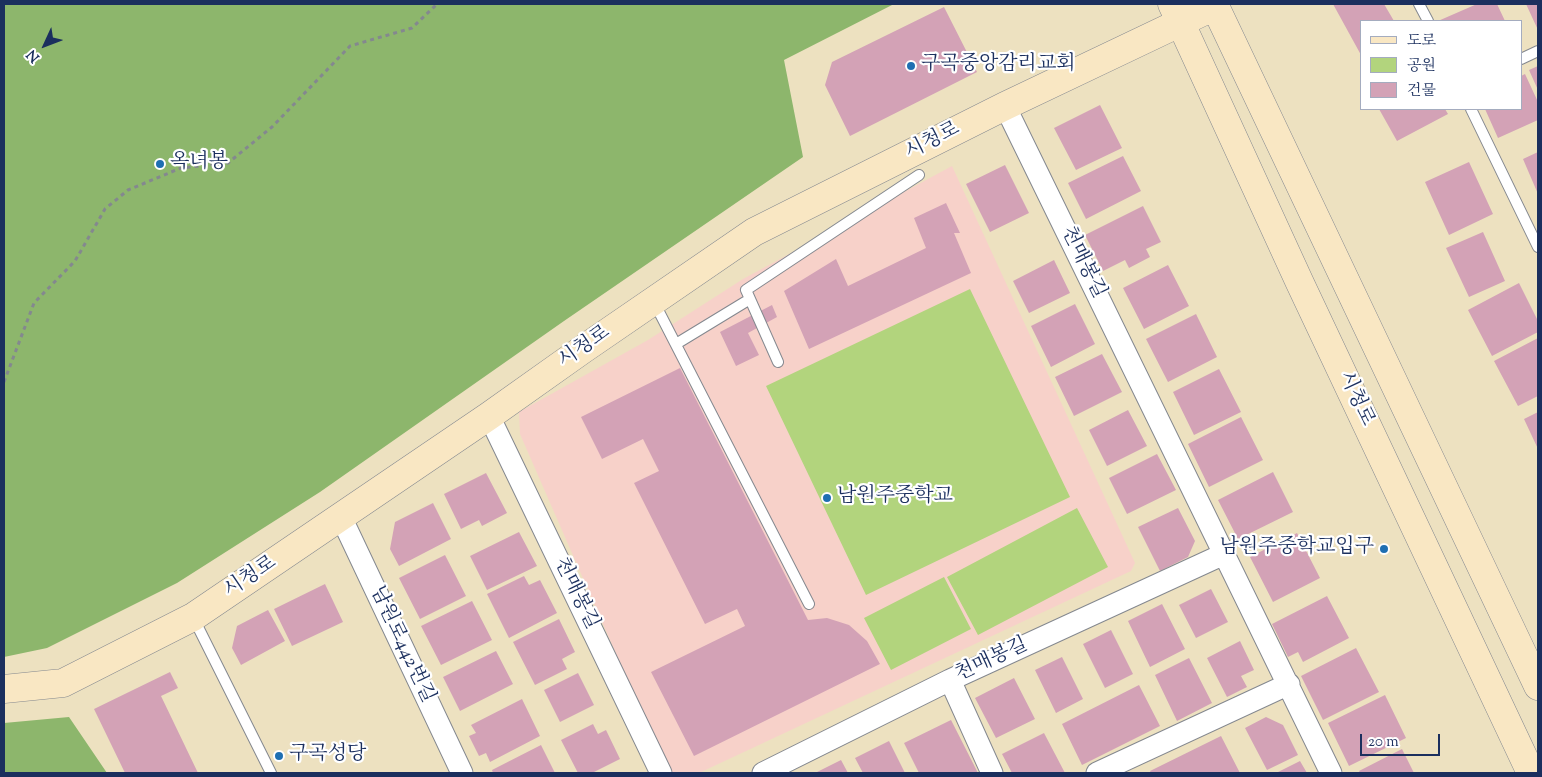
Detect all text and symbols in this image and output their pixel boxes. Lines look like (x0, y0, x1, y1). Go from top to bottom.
north arrow (20, 20, 70, 70)
legend (1360, 20, 1522, 110)
text: 도로 (1407, 31, 1436, 52)
text: N (23, 44, 45, 66)
place label: 구곡중앙감리교회 (921, 54, 1076, 78)
text: 공원 (1407, 56, 1436, 77)
marker: 구곡중앙감리교회 (905, 60, 917, 72)
text: 건물 (1407, 81, 1436, 102)
street label: 시청로 (902, 118, 964, 166)
place label: 옥녀봉 (170, 152, 228, 176)
marker: 옥녀봉 (154, 158, 166, 170)
street label: 천매봉길 (1054, 223, 1110, 303)
street label: 시청로 (554, 322, 616, 374)
street label: 시청로 (1332, 368, 1378, 430)
place label: 남원주중학교 (837, 486, 953, 510)
marker: 남원주중학교 (821, 492, 833, 504)
place label: 남원주중학교입구 (1219, 537, 1374, 561)
marker: 남원주중학교입구 (1378, 543, 1390, 555)
street label: 시청로 (220, 552, 282, 604)
street label: 천매봉길 (547, 554, 603, 634)
street label: 남원로442번길 (363, 583, 439, 707)
street label: 천매봉길 (952, 634, 1032, 688)
scale bar (1362, 724, 1442, 756)
text: 20 m (1368, 732, 1399, 753)
place label: 구곡성당 (289, 744, 366, 768)
marker: 구곡성당 (273, 750, 285, 762)

